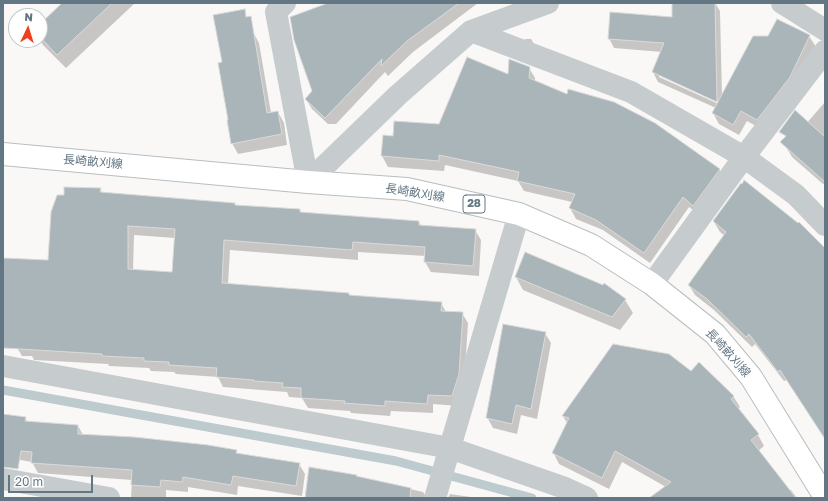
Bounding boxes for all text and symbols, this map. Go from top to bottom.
north arrow [8,8,48,48]
text: N [24,10,33,23]
street label: 長崎畝刈線 [62,152,124,172]
street label: 長崎畝刈線 [384,181,446,205]
road number: 28 [463,195,485,213]
street label: 長崎畝刈線 [703,326,753,380]
scale bar [10,467,95,493]
text: 20 m [15,474,43,489]

